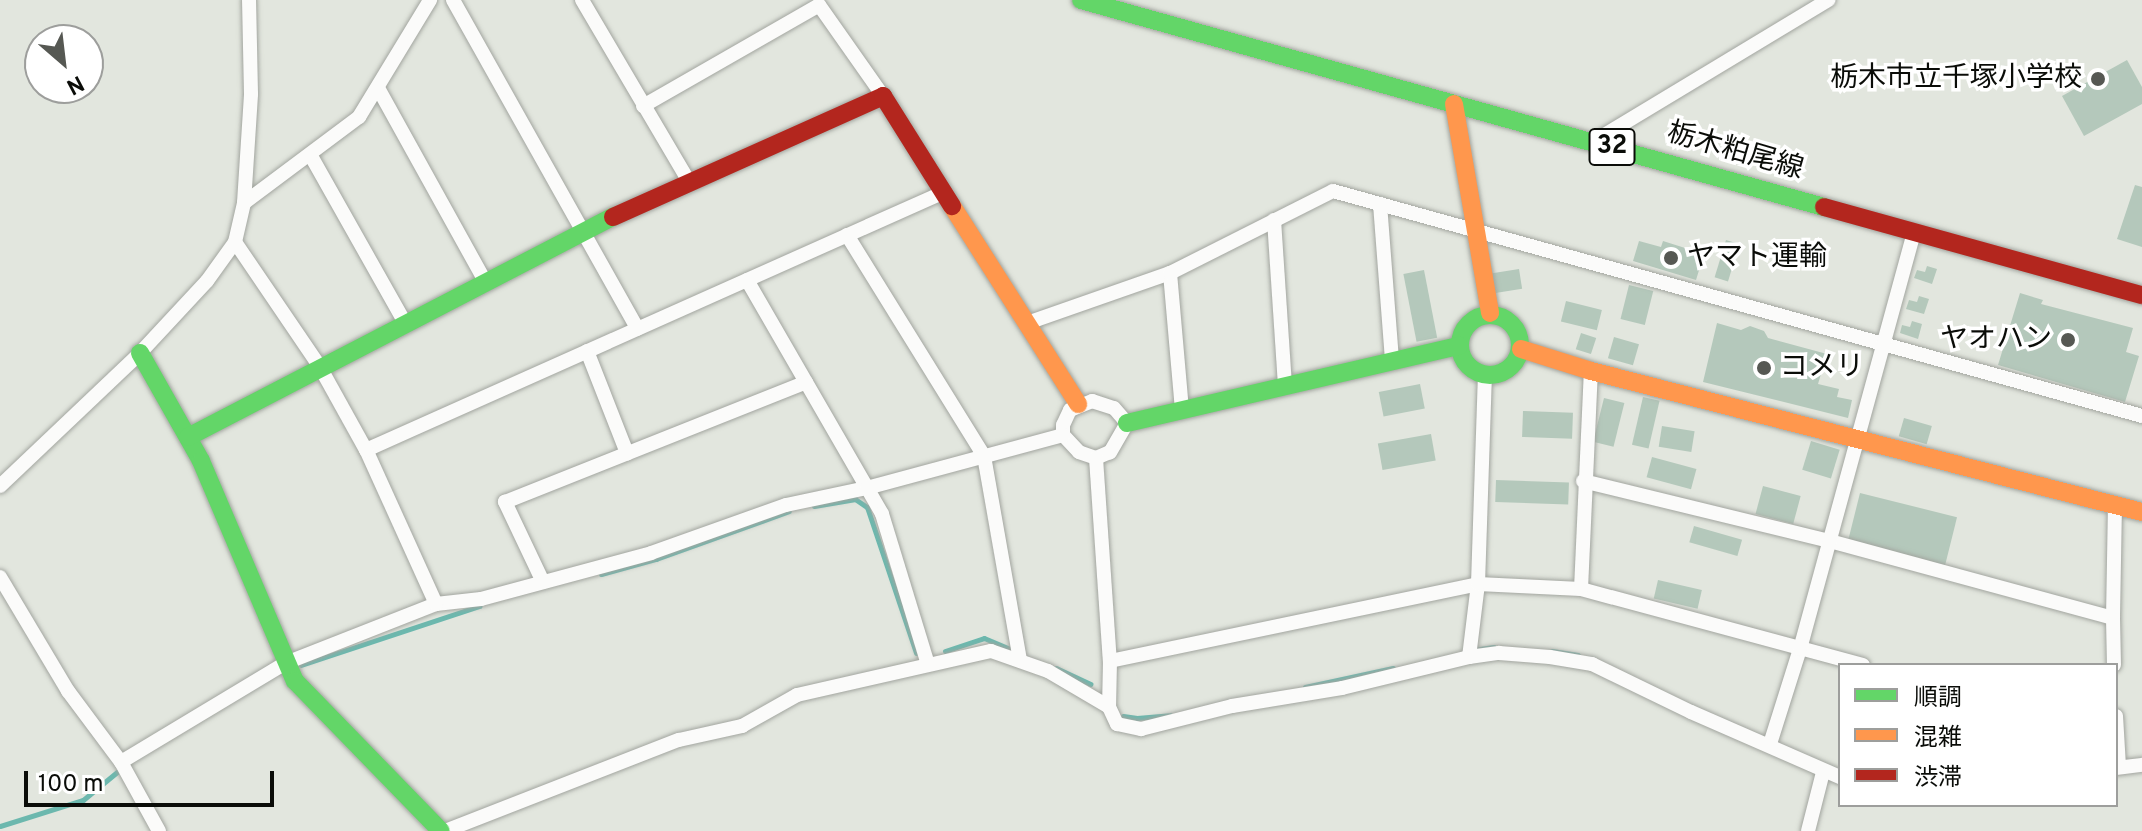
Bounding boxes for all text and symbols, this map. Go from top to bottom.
north arrow [24,24,104,104]
place label: 栃木市立千塚小学校 [1830,62,2082,96]
text: N [61,68,88,99]
marker: 栃木市立千塚小学校 [2089,70,2107,88]
street label: 栃木粕尾線 [1663,117,1807,187]
road number: 32 [1588,125,1636,169]
place label: ヤマト運輸 [1687,241,1827,275]
marker: ヤマト運輸 [1662,249,1680,267]
place label: ヤオハン [1940,323,2052,357]
marker: ヤオハン [2059,331,2077,349]
place label: コメリ [1780,351,1864,385]
marker: コメリ [1755,359,1773,377]
legend [1838,663,2118,807]
text: 順調 [1914,684,1962,714]
text: 混雑 [1914,724,1962,754]
scale bar [28,755,278,805]
text: 渋滞 [1914,764,1962,794]
text: 100 m [38,770,104,800]

